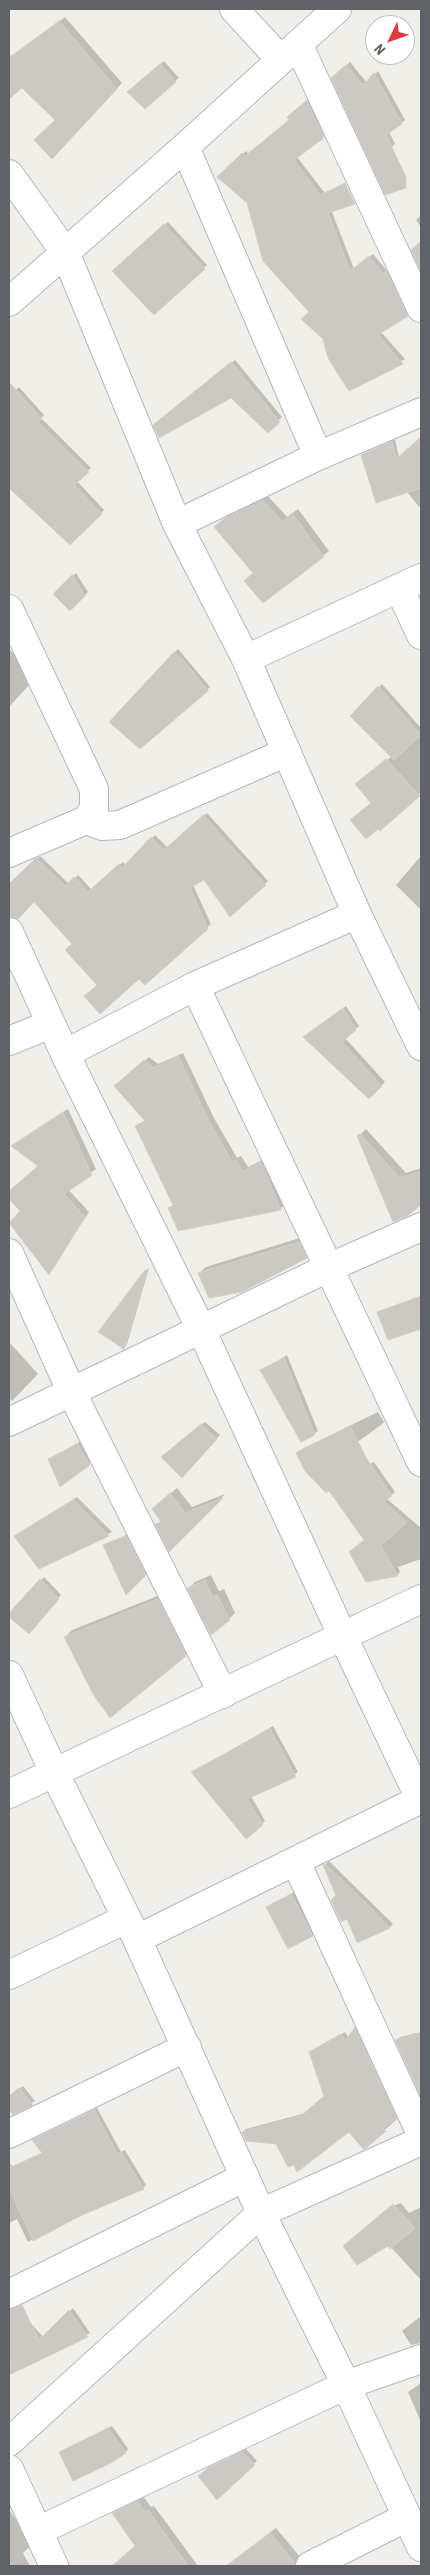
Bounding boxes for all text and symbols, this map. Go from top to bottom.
north arrow [365,15,415,65]
text: N [371,41,388,58]

